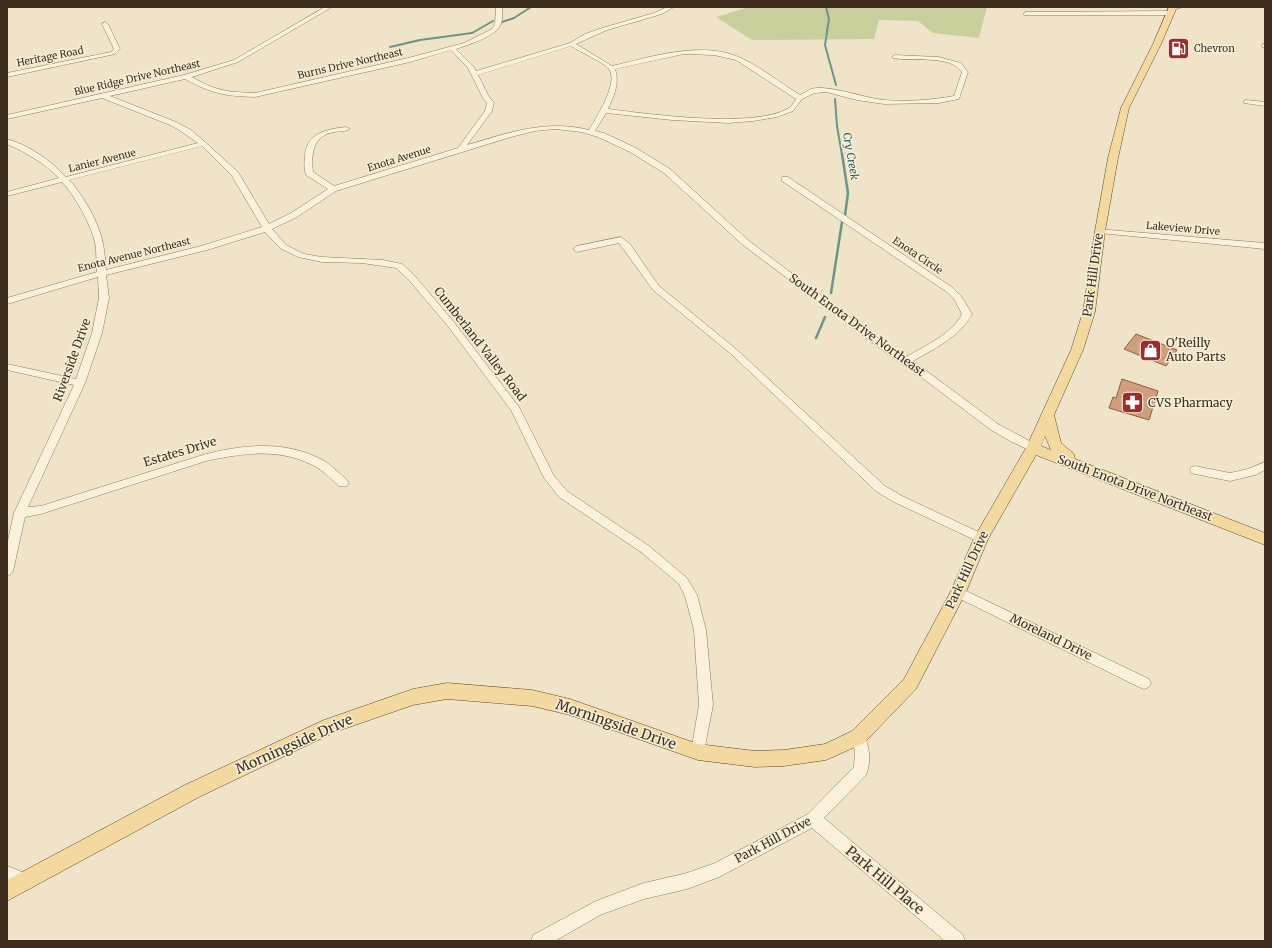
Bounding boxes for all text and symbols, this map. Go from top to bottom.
fuel station icon: Chevron [1165,35,1191,61]
place label: Chevron [1194,42,1235,55]
street label: Heritage Road [16,44,85,69]
street label: Burns Drive Northeast [296,45,404,82]
street label: Blue Ridge Drive Northeast [73,57,202,98]
water label: Cry Creek [840,131,862,181]
street label: Enota Avenue [366,143,432,174]
street label: Lanier Avenue [67,146,137,175]
street label: Lakeview Drive [1145,219,1221,238]
street label: Park Hill Drive [1079,232,1106,318]
street label: Enota Avenue Northeast [76,234,192,275]
street label: Enota Circle [890,234,945,277]
street label: South Enota Drive Northeast [786,270,929,379]
street label: Cumberland Valley Road [431,284,530,404]
street label: Riverside Drive [50,316,94,404]
place label: O'Reilly Auto Parts [1165,335,1226,364]
shop icon: O'Reilly Auto Parts [1138,337,1164,363]
pharmacy icon: CVS Pharmacy [1119,390,1145,416]
place label: CVS Pharmacy [1148,395,1233,410]
street label: Estates Drive [142,433,218,470]
street label: South Enota Drive Northeast [1055,451,1215,524]
street label: Park Hill Drive [942,528,991,611]
street label: Moreland Drive [1008,610,1095,663]
street label: Morningside Drive [553,695,679,753]
street label: Morningside Drive [233,710,355,778]
street label: Park Hill Drive [732,813,814,866]
street label: Park Hill Place [842,842,928,918]

